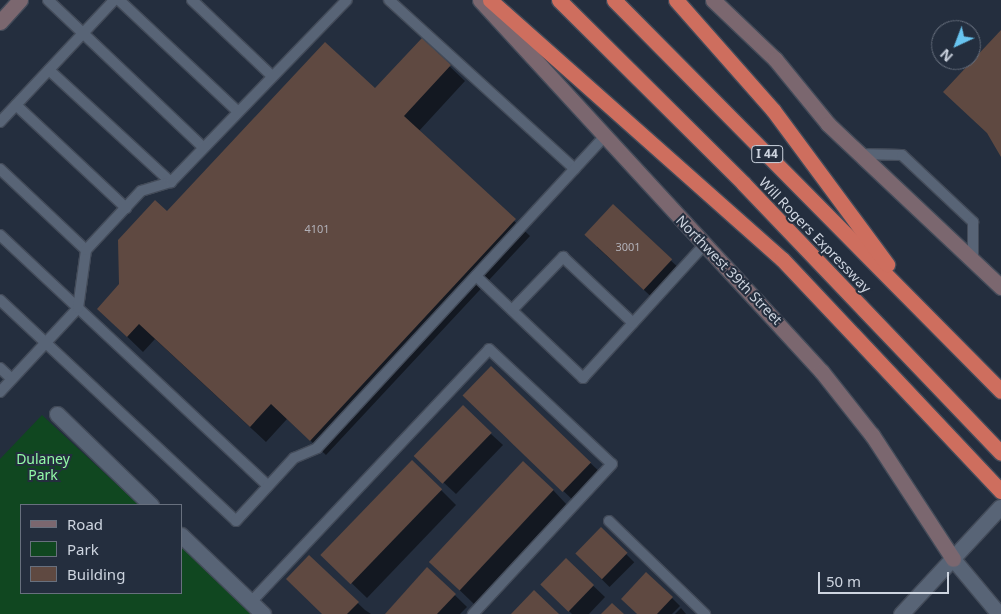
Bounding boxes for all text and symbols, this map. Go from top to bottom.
north arrow [931,20,981,70]
text: N [935,45,957,66]
road number: I 44 [751,144,783,164]
street label: Will Rogers Expressway [755,174,875,296]
street label: Northwest 39th Street [672,212,786,328]
house number: 4101 [304,222,330,236]
house number: 3001 [615,240,641,254]
park label: Dulaney Park [16,451,70,484]
legend [20,504,182,594]
text: Road [67,514,103,534]
text: Park [67,539,99,559]
scale bar [821,562,952,594]
text: Building [67,564,125,584]
text: 50 m [826,571,861,591]

